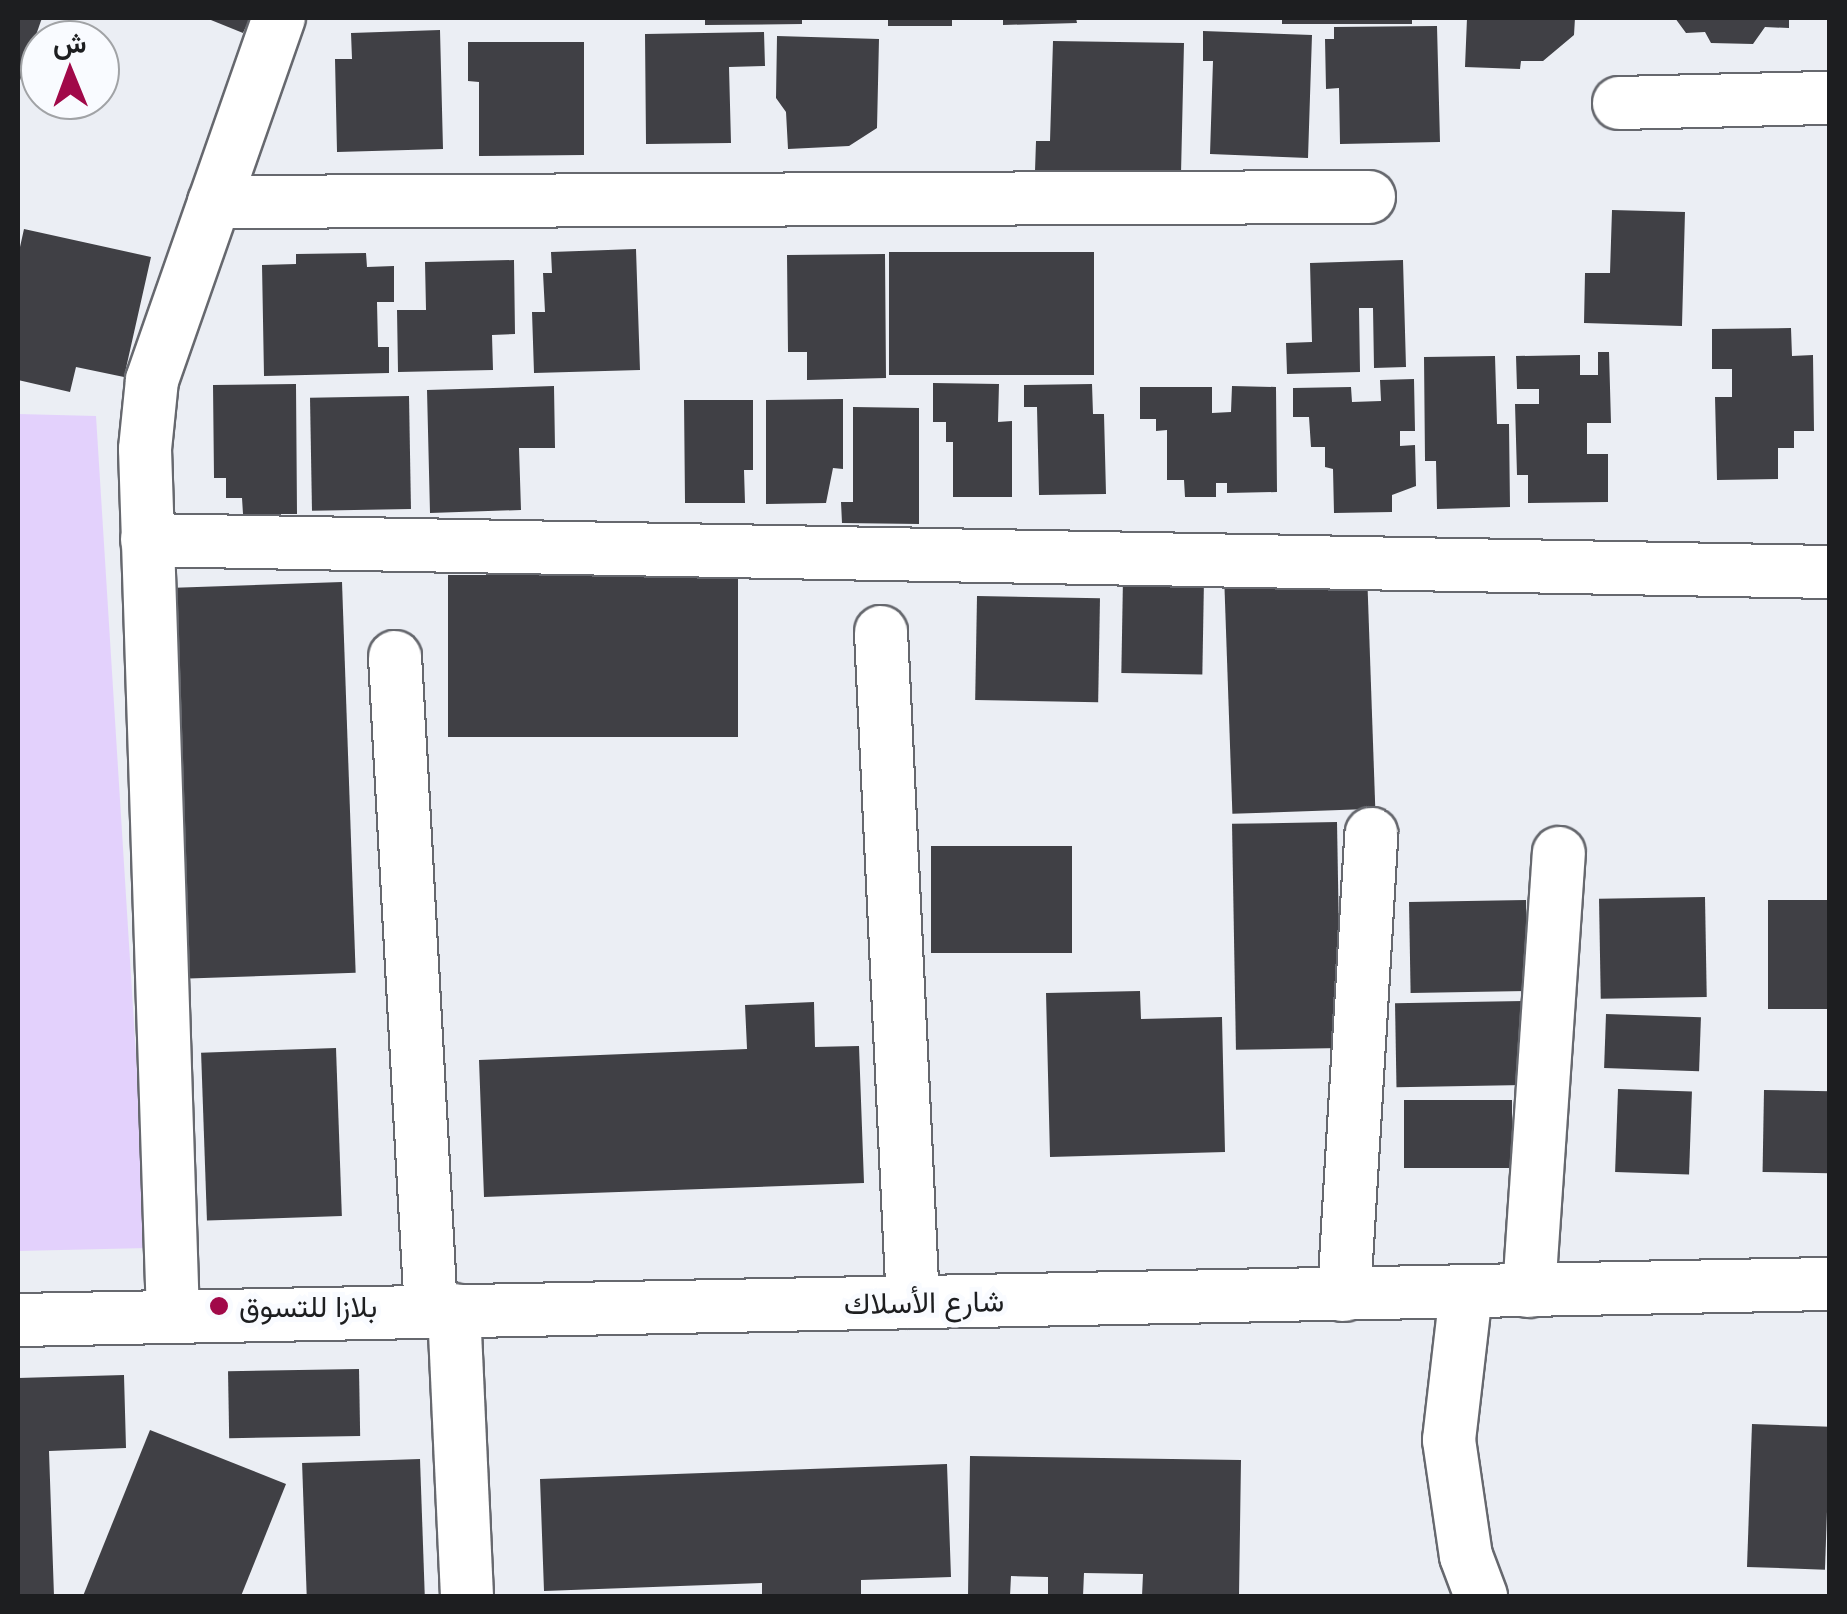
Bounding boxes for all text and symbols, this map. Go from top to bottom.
north arrow [20,20,120,120]
text: ش [52,23,87,61]
street label: شارع الأسلاك [844,1283,1004,1321]
place label: بلازا للتسوق [239,1288,377,1324]
marker: بلازا للتسوق [208,1295,230,1317]

